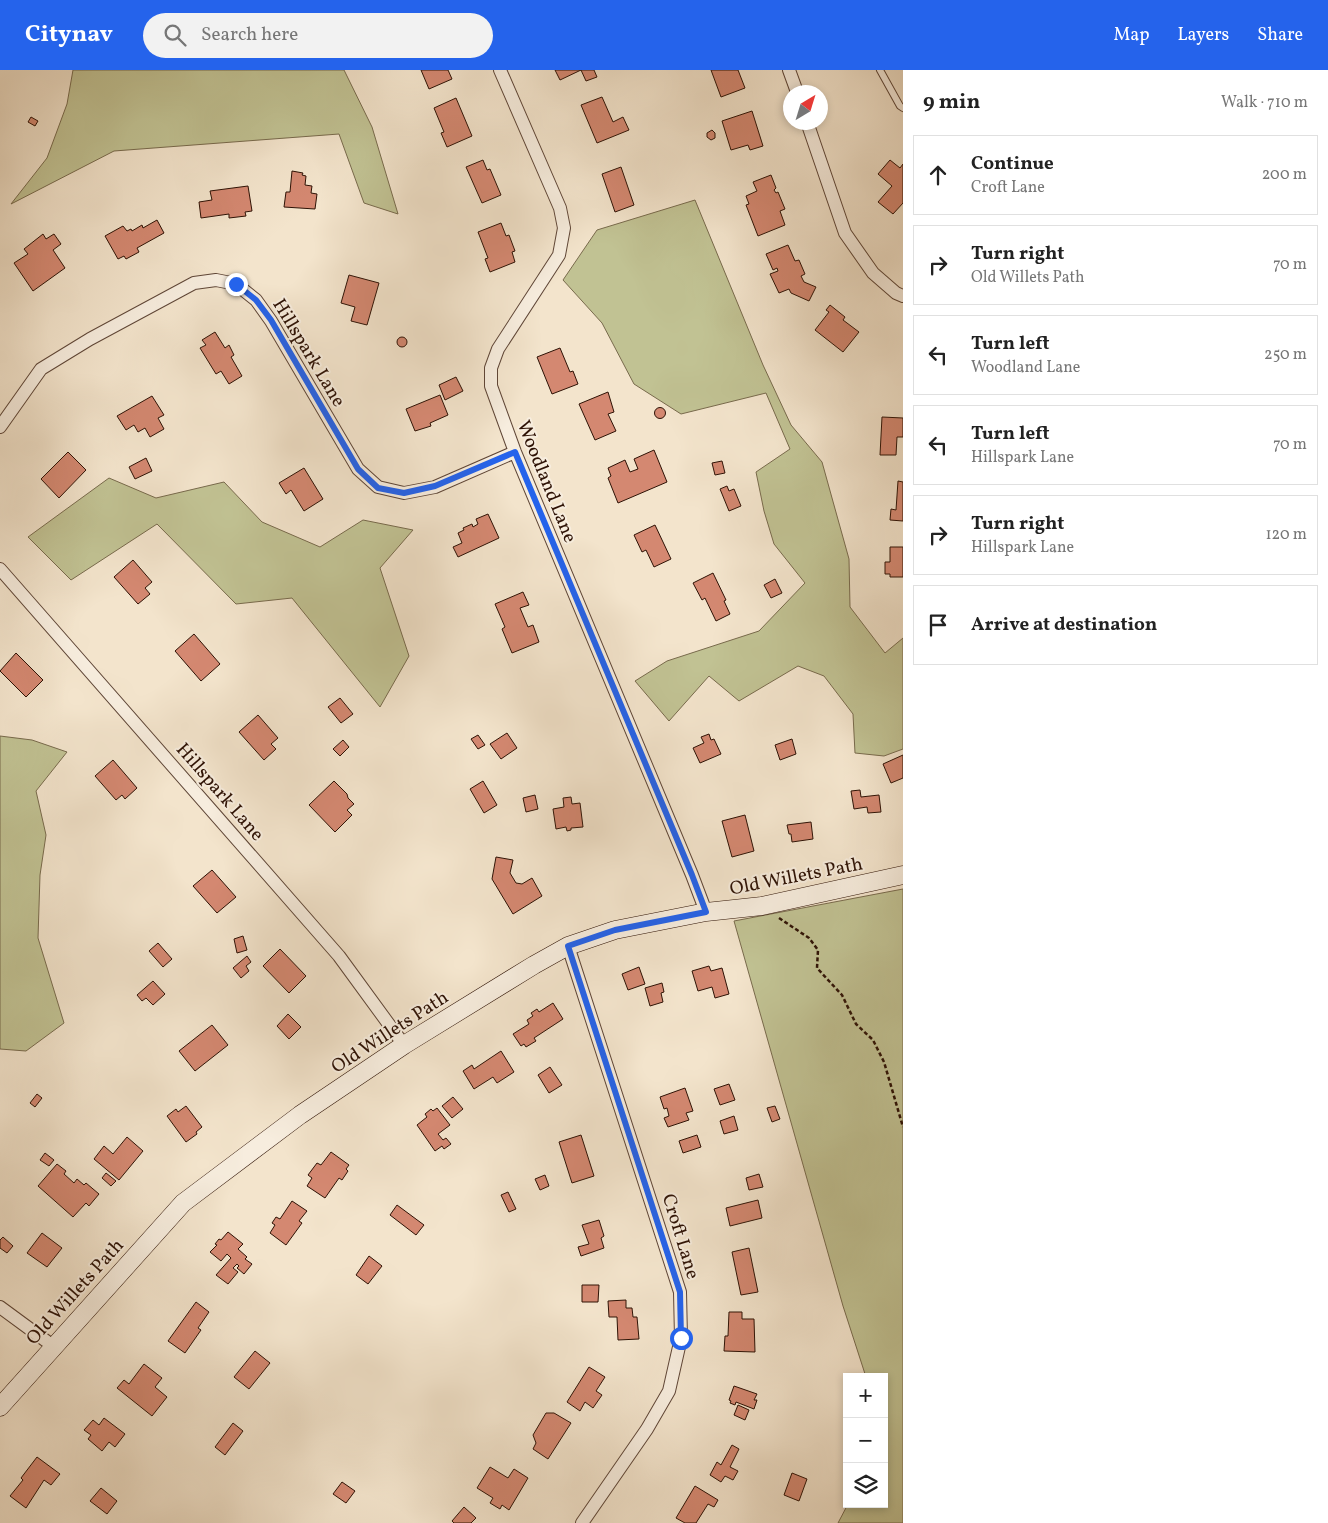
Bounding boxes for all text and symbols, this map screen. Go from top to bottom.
search box [143,13,493,58]
text: Citynav [25,18,113,52]
icon: search [161,21,189,49]
text: Search here [201,22,298,48]
text: Map [1113,23,1149,48]
text: Layers [1177,23,1229,48]
text: Share [1257,23,1303,48]
north arrow [783,85,828,130]
text: 9 min [923,88,980,117]
text: Walk · 710 m [1221,92,1308,114]
text: Continue [971,151,1054,177]
icon: ahead [924,161,952,189]
text: 200 m [1262,164,1307,186]
text: Croft Lane [971,177,1045,199]
text: Turn right [971,241,1064,267]
icon: right [924,251,952,279]
text: 70 m [1273,254,1307,276]
text: Old Willets Path [971,267,1085,289]
route end [225,273,248,296]
street label: Hillspark Lane [266,294,351,412]
text: Turn left [971,331,1050,357]
icon: left [924,341,952,369]
text: 250 m [1264,344,1307,366]
text: Woodland Lane [971,357,1080,379]
street label: Woodland Lane [510,417,583,547]
text: Turn left [971,421,1050,447]
icon: left [924,431,952,459]
text: 70 m [1273,434,1307,456]
text: Hillspark Lane [971,447,1074,469]
text: Turn right [971,511,1064,537]
icon: right [924,521,952,549]
text: 120 m [1265,524,1307,546]
text: Hillspark Lane [971,537,1074,559]
icon: arrive [924,611,952,639]
text: Arrive at destination [971,612,1157,638]
street label: Hillspark Lane [170,738,269,847]
street label: Old Willets Path [728,851,865,903]
street label: Old Willets Path [326,985,454,1080]
street label: Croft Lane [655,1191,705,1282]
street label: Old Willets Path [21,1234,130,1351]
route start [670,1327,693,1350]
map controls [843,1373,888,1508]
button: + [843,1373,888,1418]
button: − [843,1418,888,1463]
button: layers [843,1463,888,1508]

